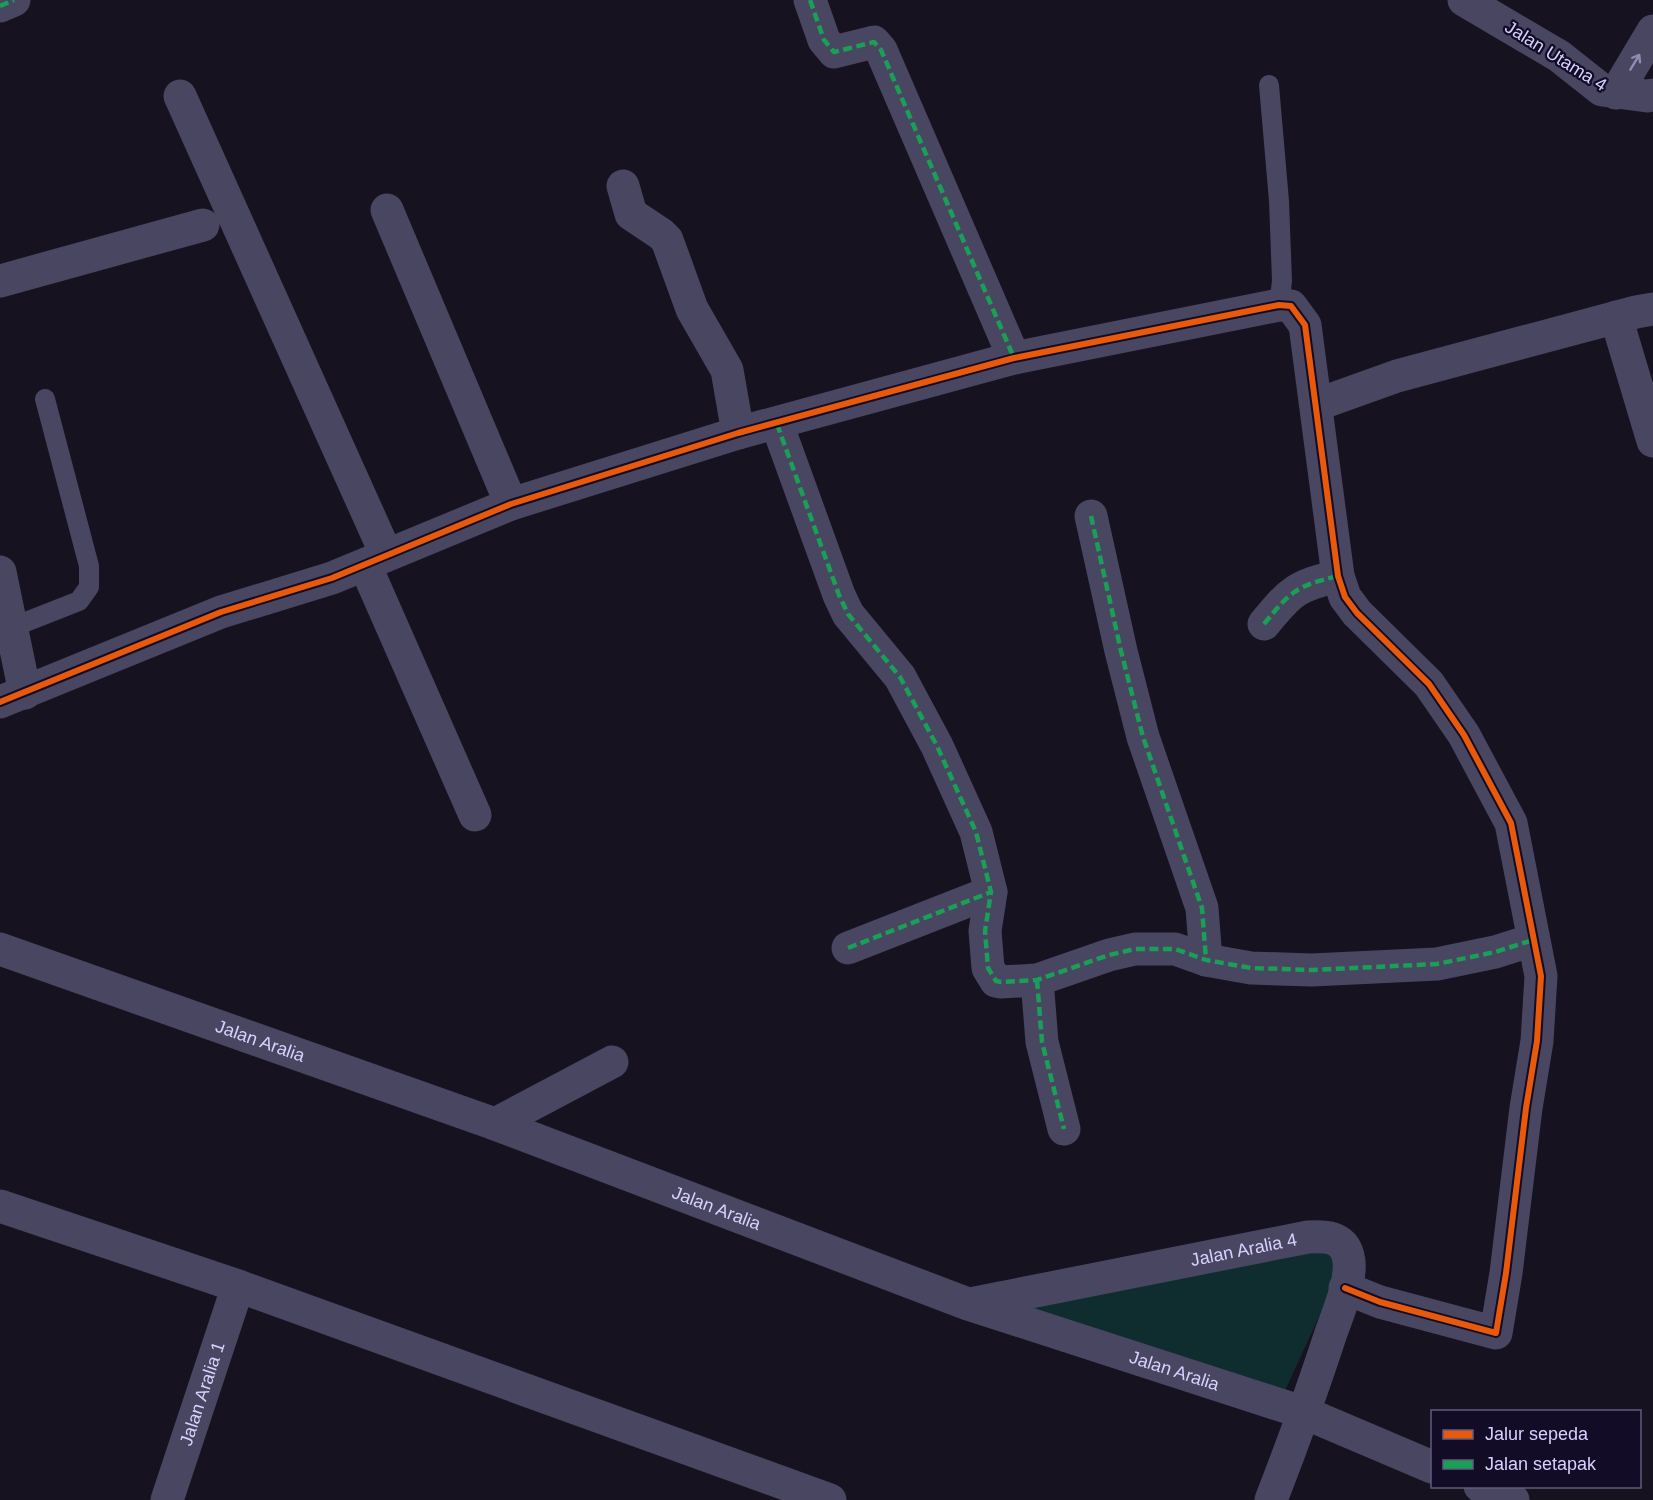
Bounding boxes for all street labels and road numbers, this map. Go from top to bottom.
street label: Jalan Utama 4 [1501,17,1611,95]
street label: Jalan Aralia [213,1016,308,1066]
street label: Jalan Aralia [669,1182,764,1235]
street label: Jalan Aralia 4 [1189,1229,1299,1270]
street label: Jalan Aralia 1 [176,1339,229,1448]
street label: Jalan Aralia [1127,1347,1223,1395]

